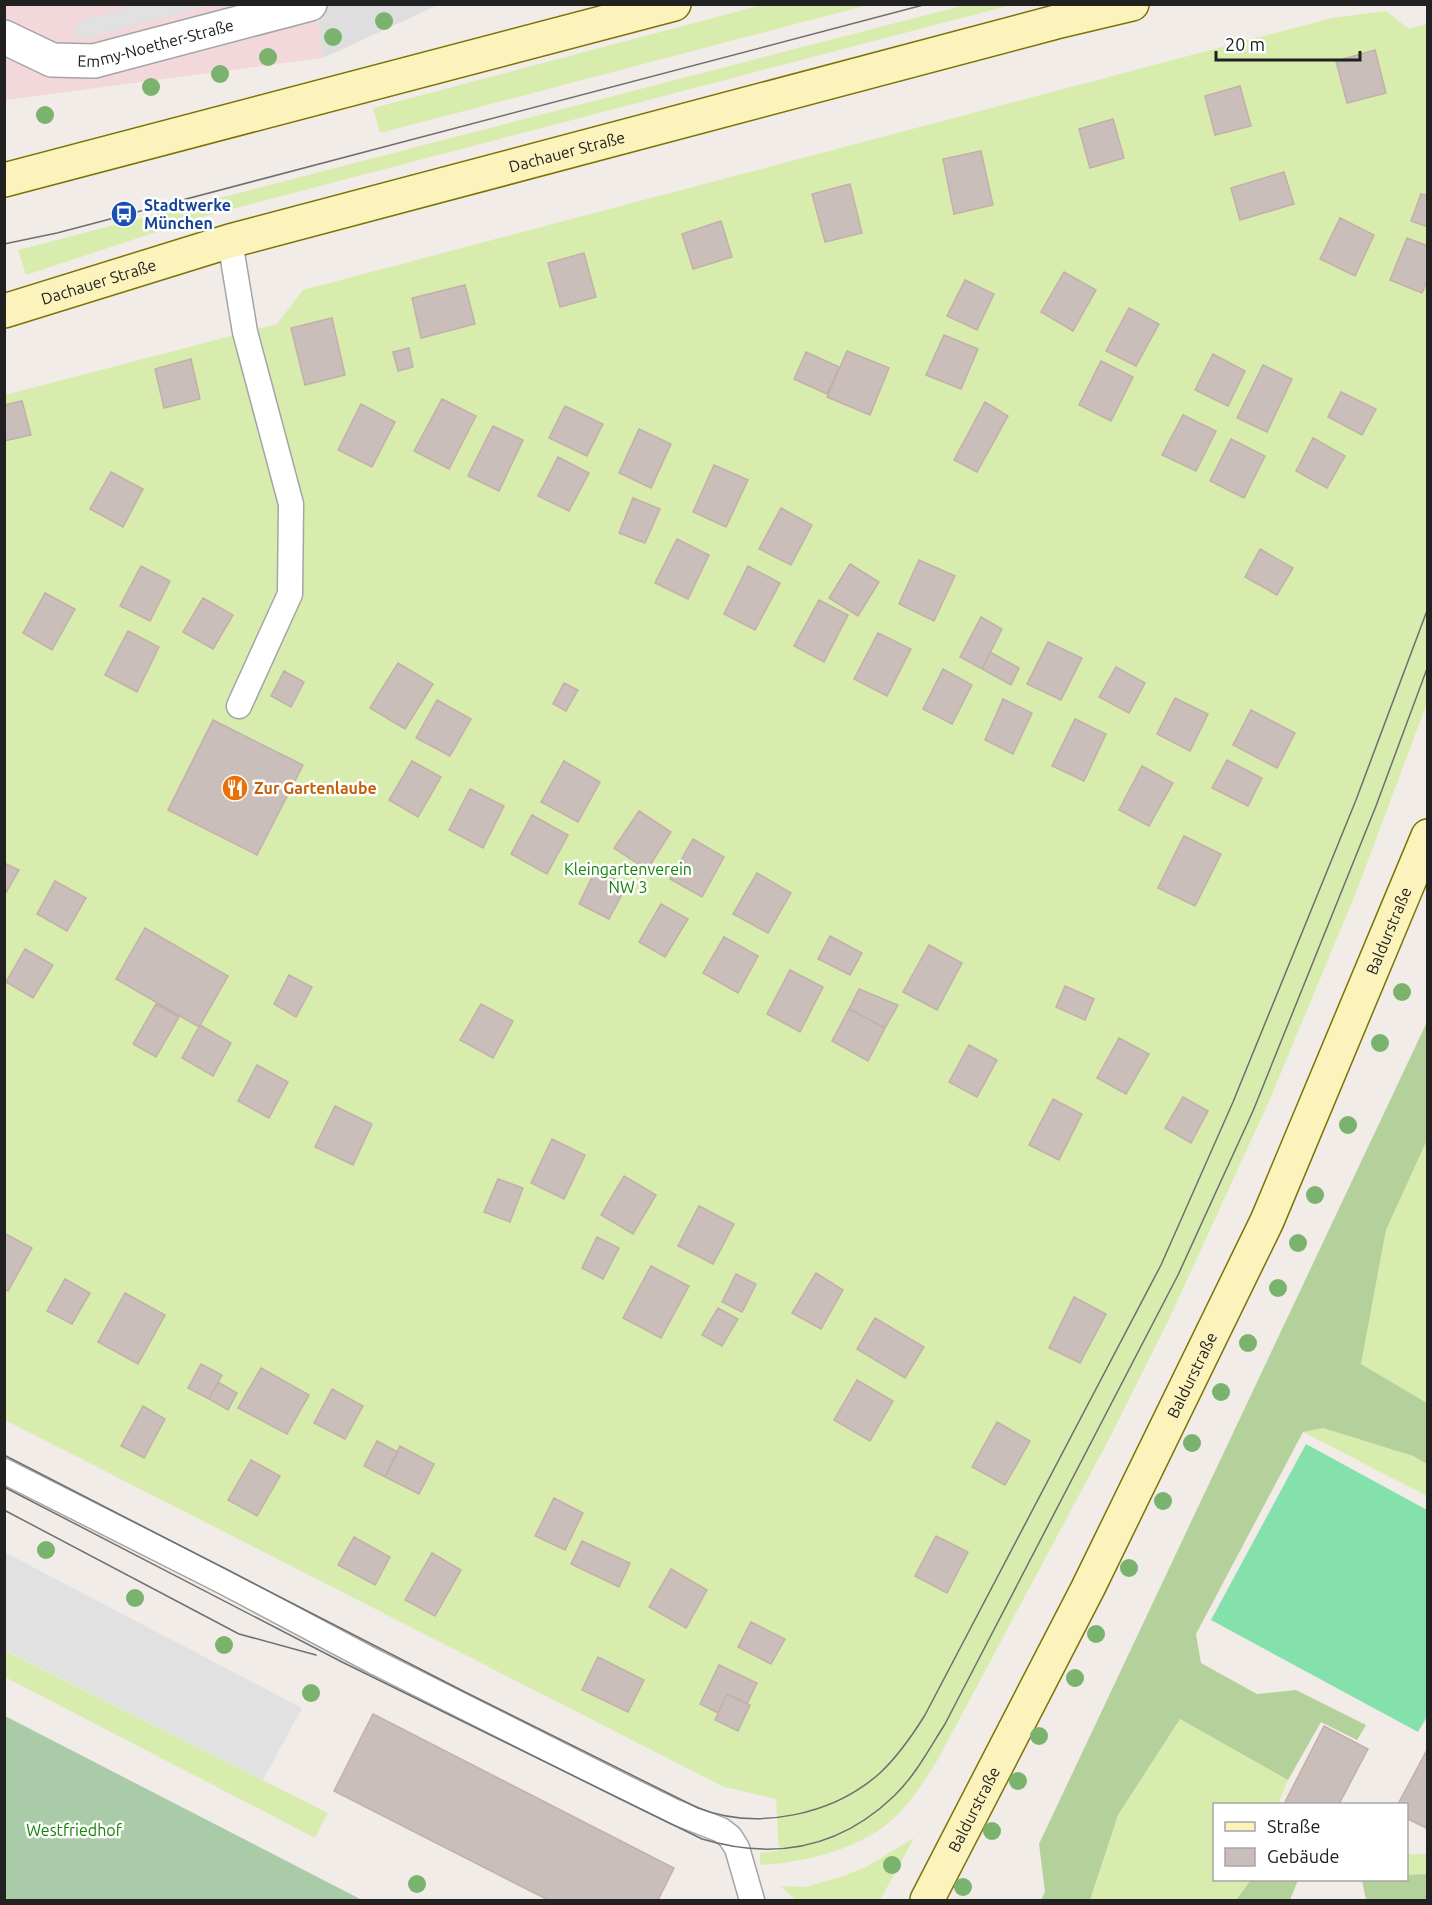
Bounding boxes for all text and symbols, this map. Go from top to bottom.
street label: Emmy-Noether-Straße [77,16,236,70]
scale bar [1216,24,1360,62]
text: 20 m [1225,34,1265,54]
street label: Dachauer Straße [507,128,627,176]
place label: Stadtwerke München [144,196,231,232]
bus stop icon: Stadtwerke München [109,199,139,229]
street label: Dachauer Straße [39,255,158,308]
restaurant icon: Zur Gartenlaube [220,773,250,803]
place label: Zur Gartenlaube [254,779,377,797]
park label: Kleingartenverein NW 3 [564,860,692,896]
street label: Baldurstraße [1362,884,1415,977]
street label: Baldurstraße [1163,1329,1220,1421]
street label: Baldurstraße [944,1764,1003,1855]
legend [1213,1803,1408,1881]
text: Straße [1267,1816,1320,1836]
park label: Westfriedhof [26,1821,123,1839]
text: Gebäude [1267,1846,1339,1866]

